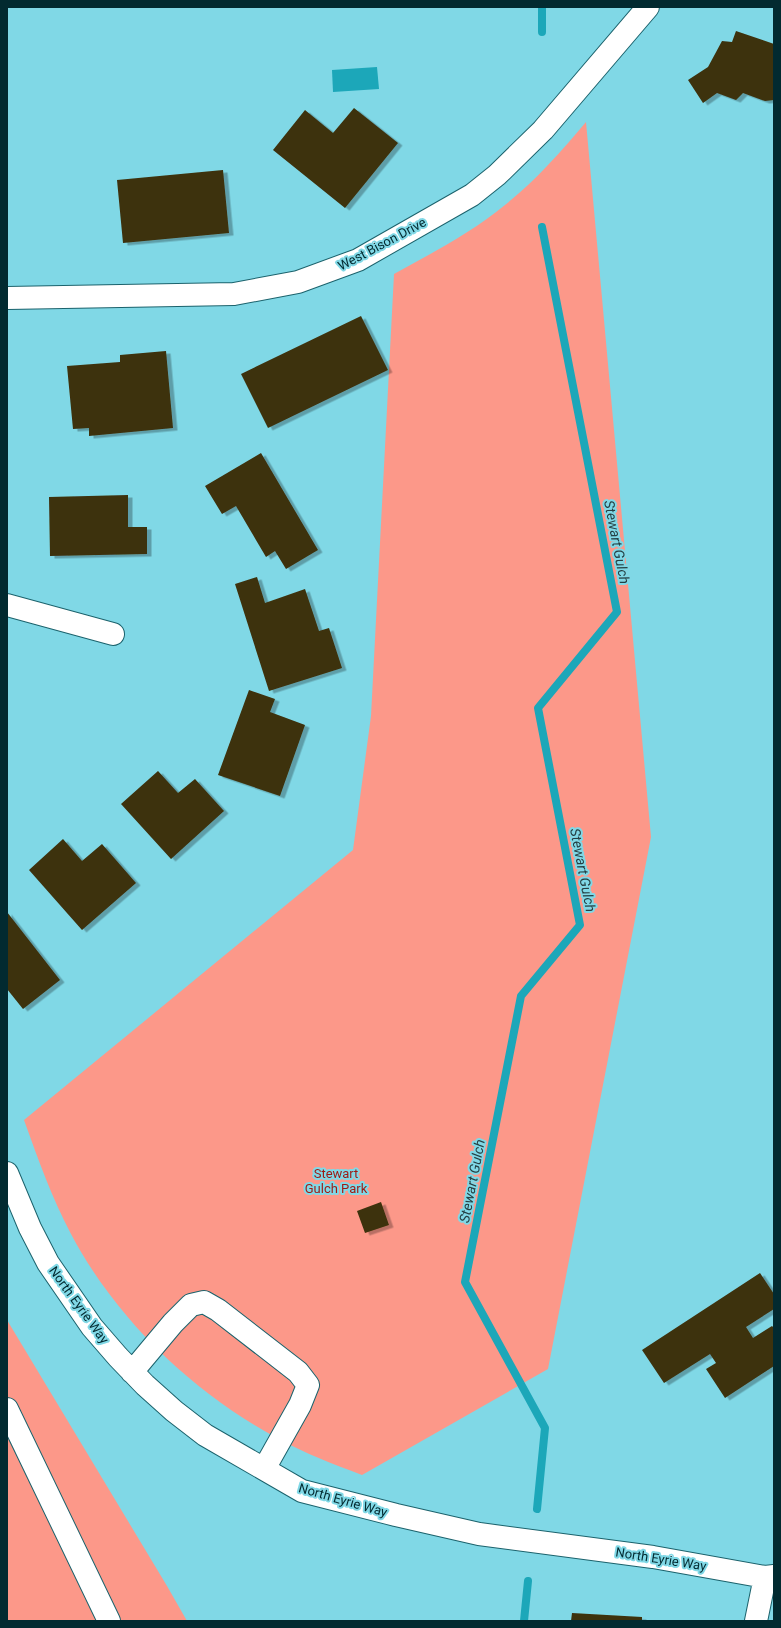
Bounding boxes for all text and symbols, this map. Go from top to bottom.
street label: West Bison Drive [335,214,429,273]
water label: Stewart Gulch [601,499,633,585]
water label: Stewart Gulch [567,827,599,913]
water label: Stewart Gulch [456,1138,488,1224]
park label: Stewart Gulch Park [305,1166,368,1196]
street label: North Eyrie Way [46,1264,112,1346]
street label: North Eyrie Way [297,1480,389,1520]
street label: North Eyrie Way [615,1544,707,1574]

